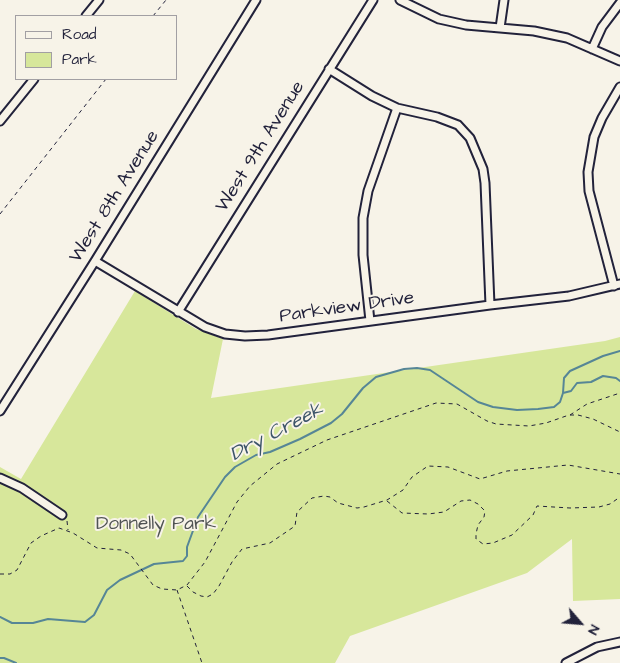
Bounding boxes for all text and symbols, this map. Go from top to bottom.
legend [15,15,178,80]
text: Road [62,24,96,45]
text: Park [62,49,97,70]
street label: West 9th Avenue [212,77,310,217]
street label: West 8th Avenue [65,127,165,267]
street label: Parkview Drive [278,287,416,329]
water label: Dry Creek [226,398,328,468]
park label: Donnelly Park [96,514,216,536]
north arrow [555,598,605,648]
text: N [582,621,604,638]

